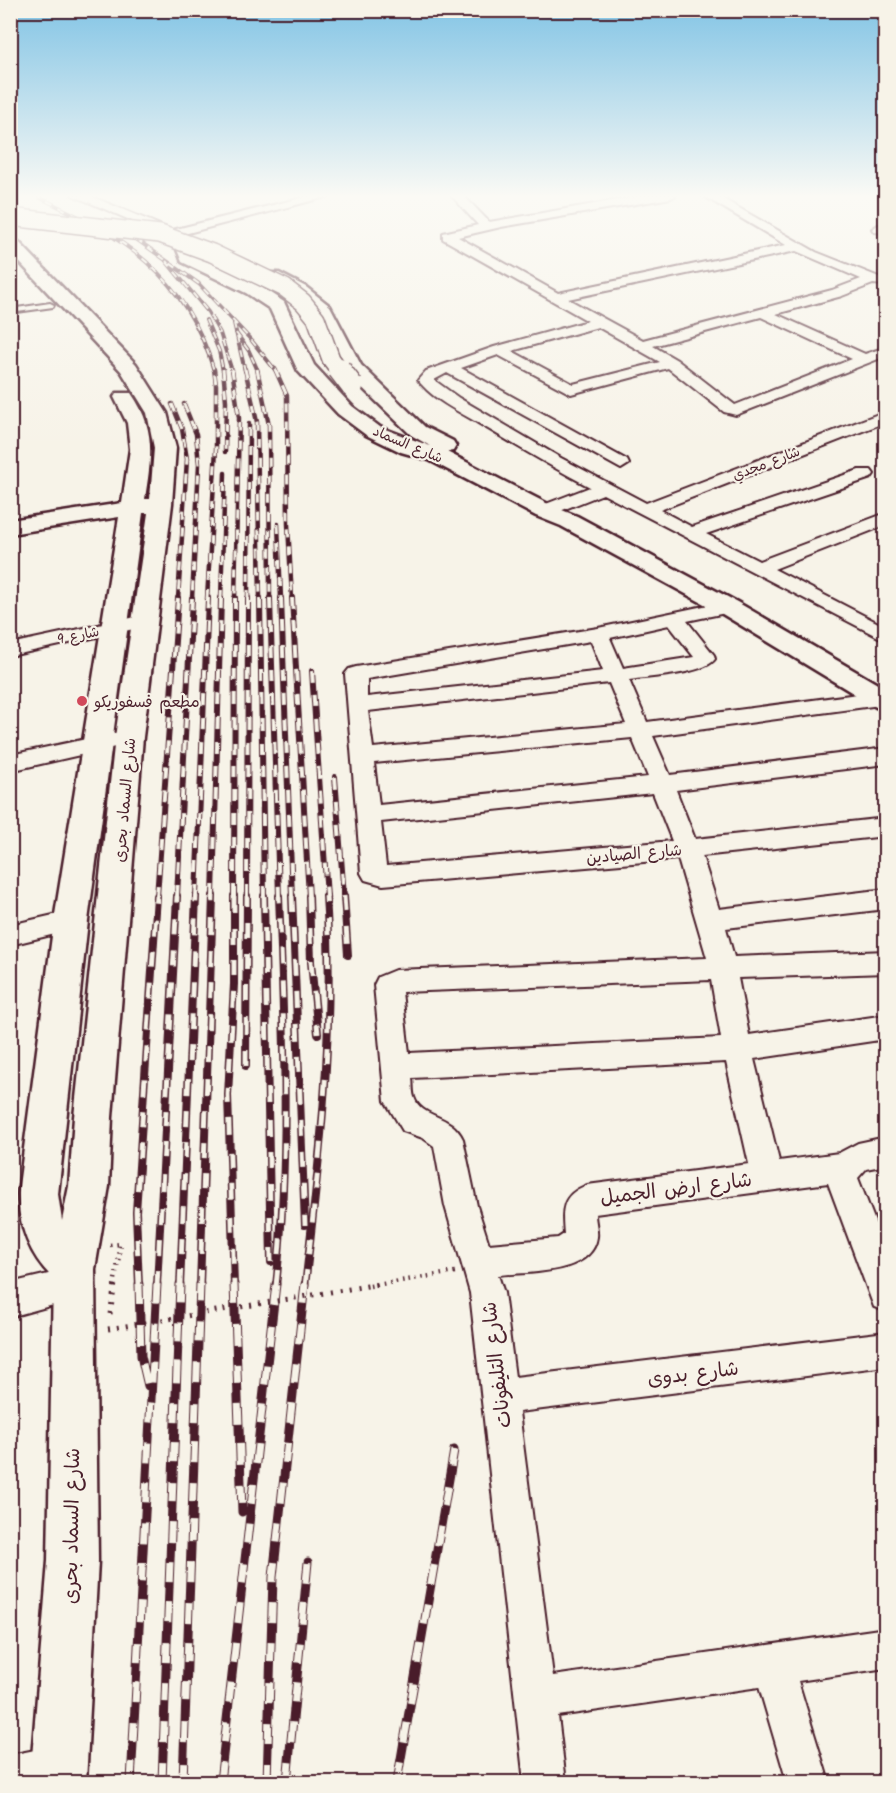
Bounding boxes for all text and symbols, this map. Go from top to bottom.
street label: شارع السماد [369,420,446,470]
street label: شارع مجدي [729,441,803,487]
street label: شارع 9 [55,621,101,651]
place label: مطعم فسفوريكو [93,690,200,715]
marker: مطعم فسفوريكو [75,694,89,708]
street label: شارع السماد بحرى [108,737,143,863]
street label: شارع الصيادين [585,838,683,871]
street label: شارع ارض الجميل [599,1165,754,1215]
street label: شارع التليفونات [474,1300,522,1430]
street label: شارع بدوى [646,1354,741,1396]
street label: شارع السماد بحرى [56,1448,90,1604]

